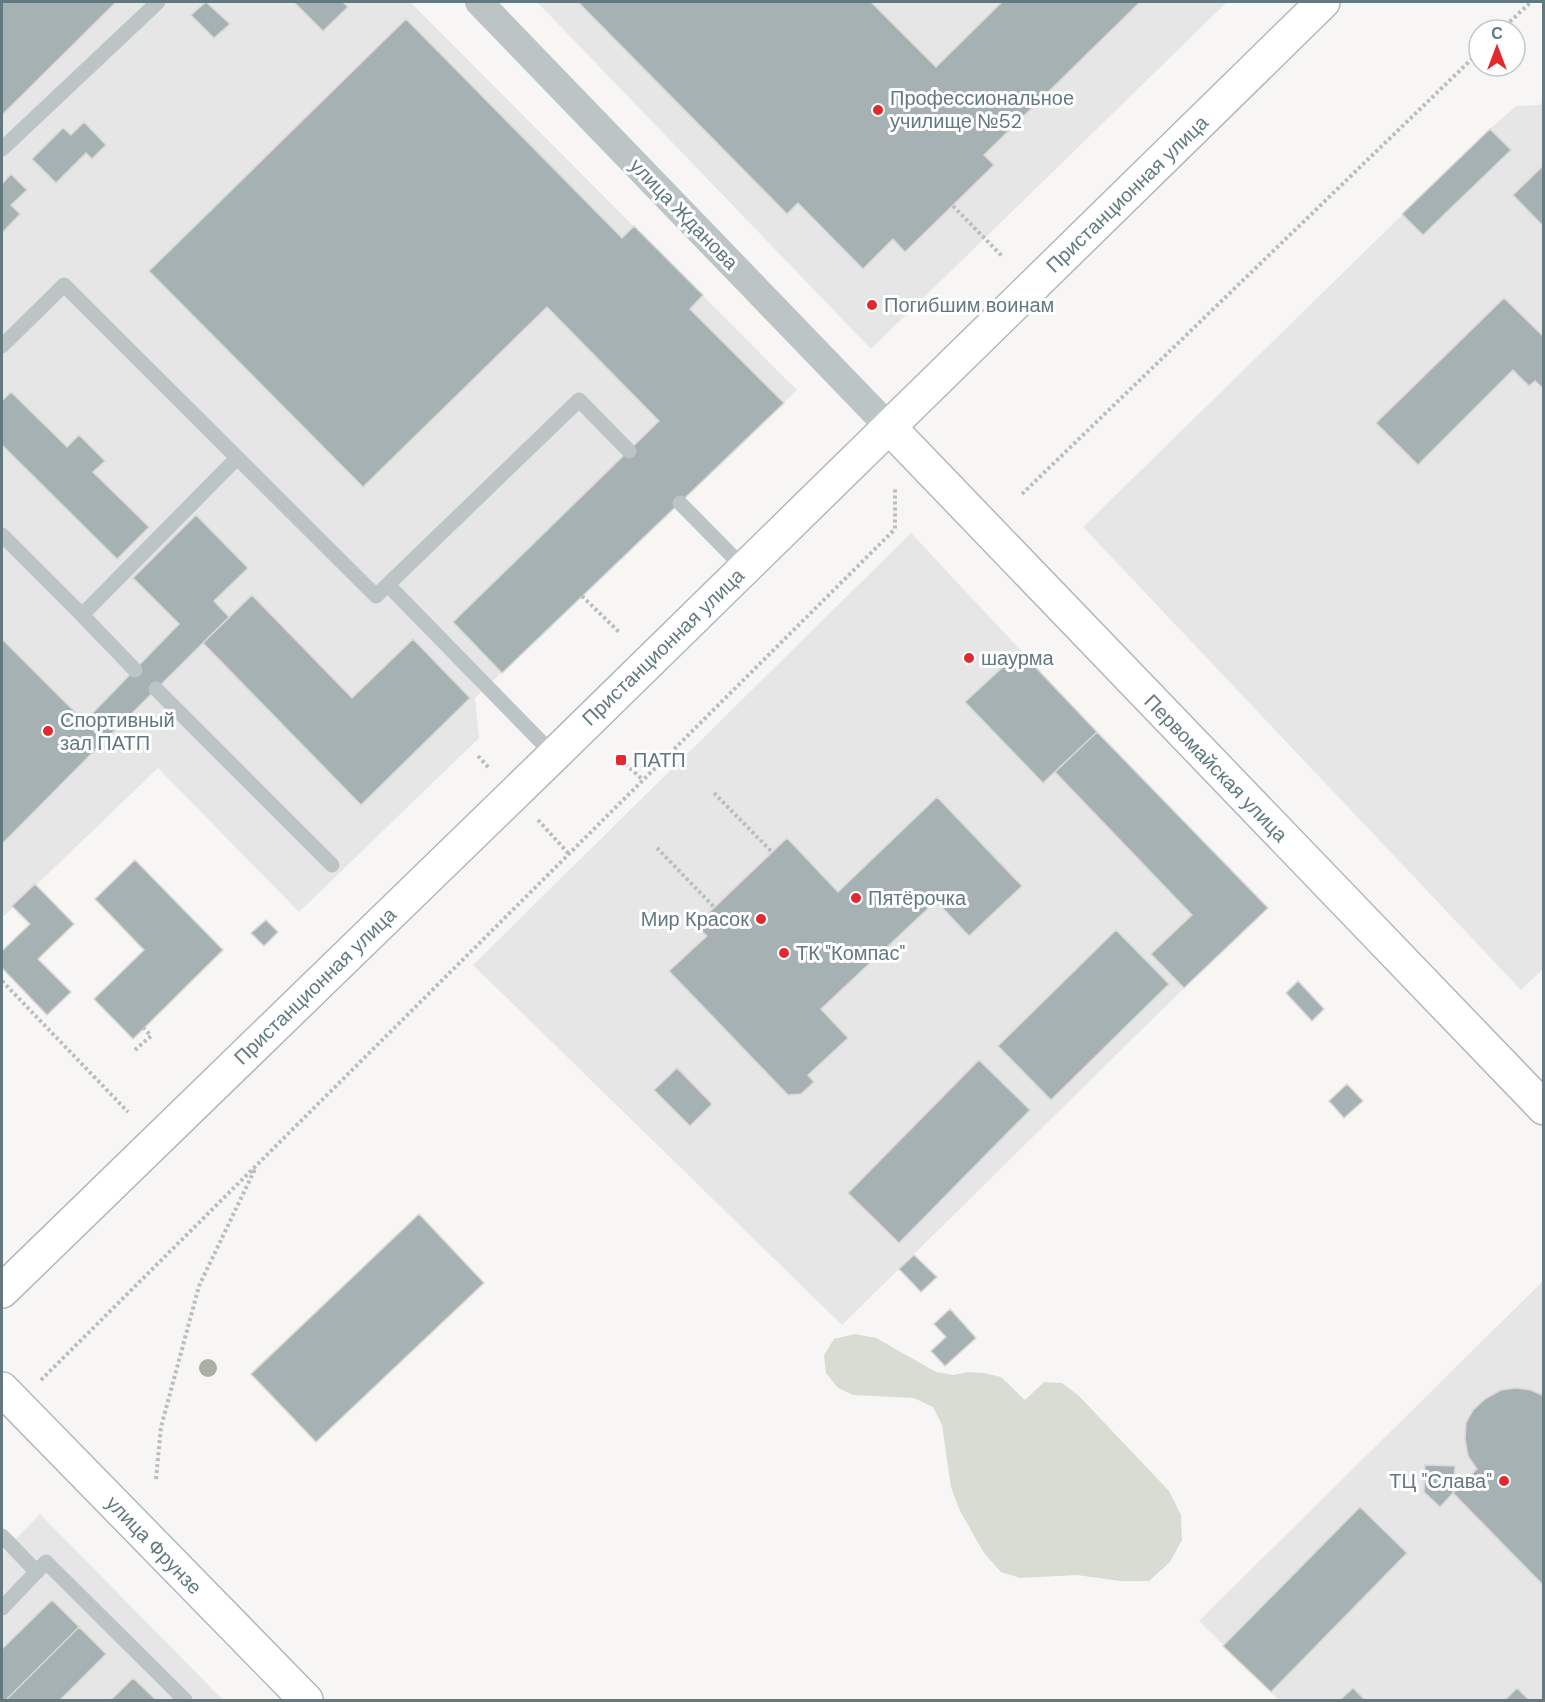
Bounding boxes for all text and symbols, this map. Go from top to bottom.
north arrow [1467,18,1527,78]
text: С [1491,23,1503,44]
place label: Профессиональное училище №52 [890,85,1074,134]
marker: Профессиональное училище №52 [871,103,885,117]
street label: Пристанционная улица [1040,109,1214,278]
street label: улица Жданова [624,153,744,276]
place label: Погибшим воинам [884,292,1054,318]
marker: Погибшим воинам [865,298,879,312]
street label: Пристанционная улица [576,562,750,731]
place label: шаурма [981,645,1055,671]
marker: шаурма [962,651,976,665]
street label: Первомайская улица [1139,689,1294,848]
place label: Спортивный зал ПАТП [60,707,175,756]
marker: Спортивный зал ПАТП [41,724,55,738]
place label: ПАТП [633,747,686,773]
marker: ПАТП [614,753,628,767]
place label: Пятёрочка [868,885,967,911]
marker: Пятёрочка [849,891,863,905]
street label: Пристанционная улица [228,901,402,1070]
place label: Мир Красок [641,906,749,932]
marker: Мир Красок [754,912,768,926]
place label: ТК "Компас" [796,940,905,966]
marker: ТК "Компас" [777,946,791,960]
place label: ТЦ "Слава" [1389,1468,1492,1494]
marker: ТЦ "Слава" [1497,1474,1511,1488]
street label: улица Фрунзе [100,1490,208,1600]

